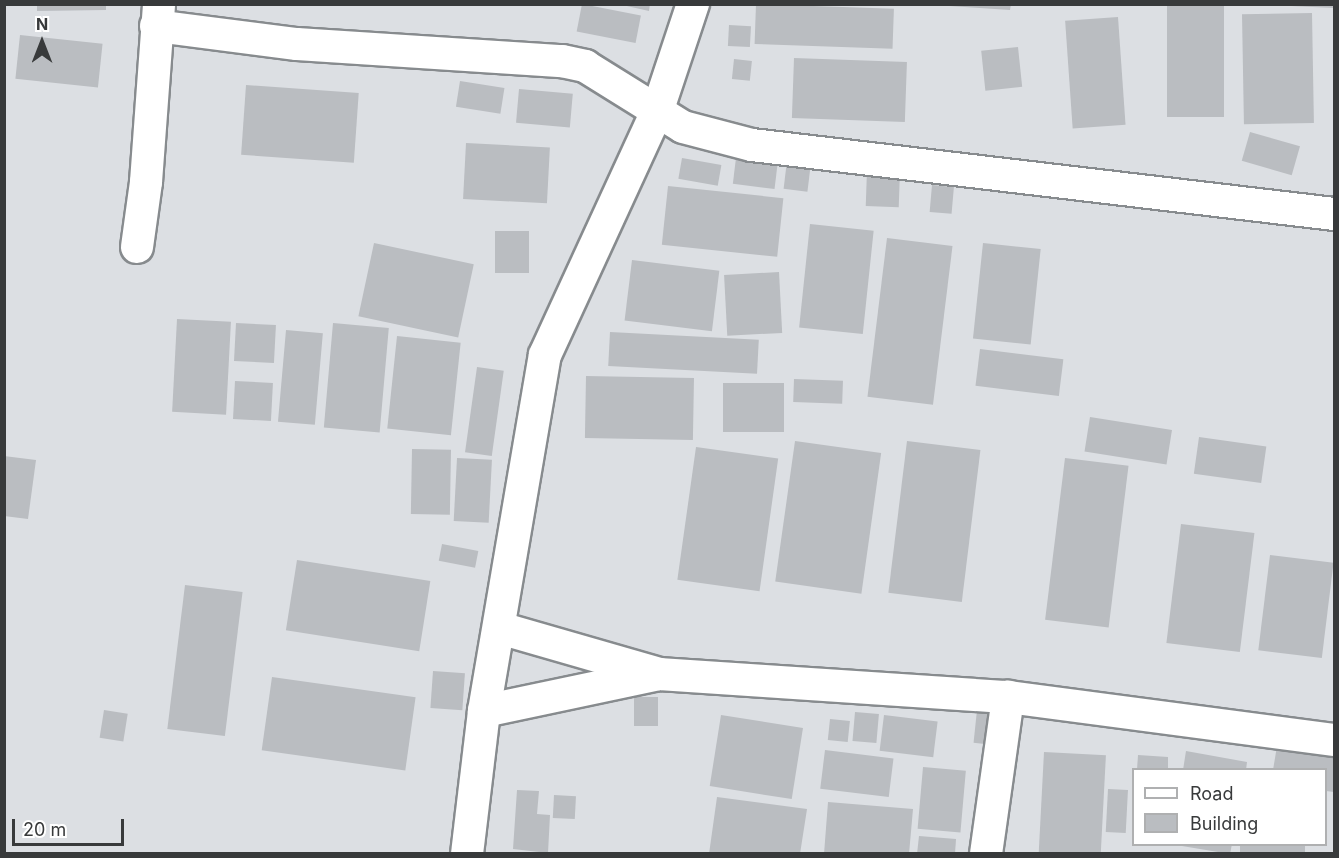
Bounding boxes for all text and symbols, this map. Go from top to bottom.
north arrow [12,12,72,72]
text: N [36,14,48,34]
legend [1132,768,1327,846]
text: Road [1190,783,1233,804]
scale bar [15,807,128,845]
text: Building [1190,813,1258,834]
text: 20 m [23,819,66,840]

